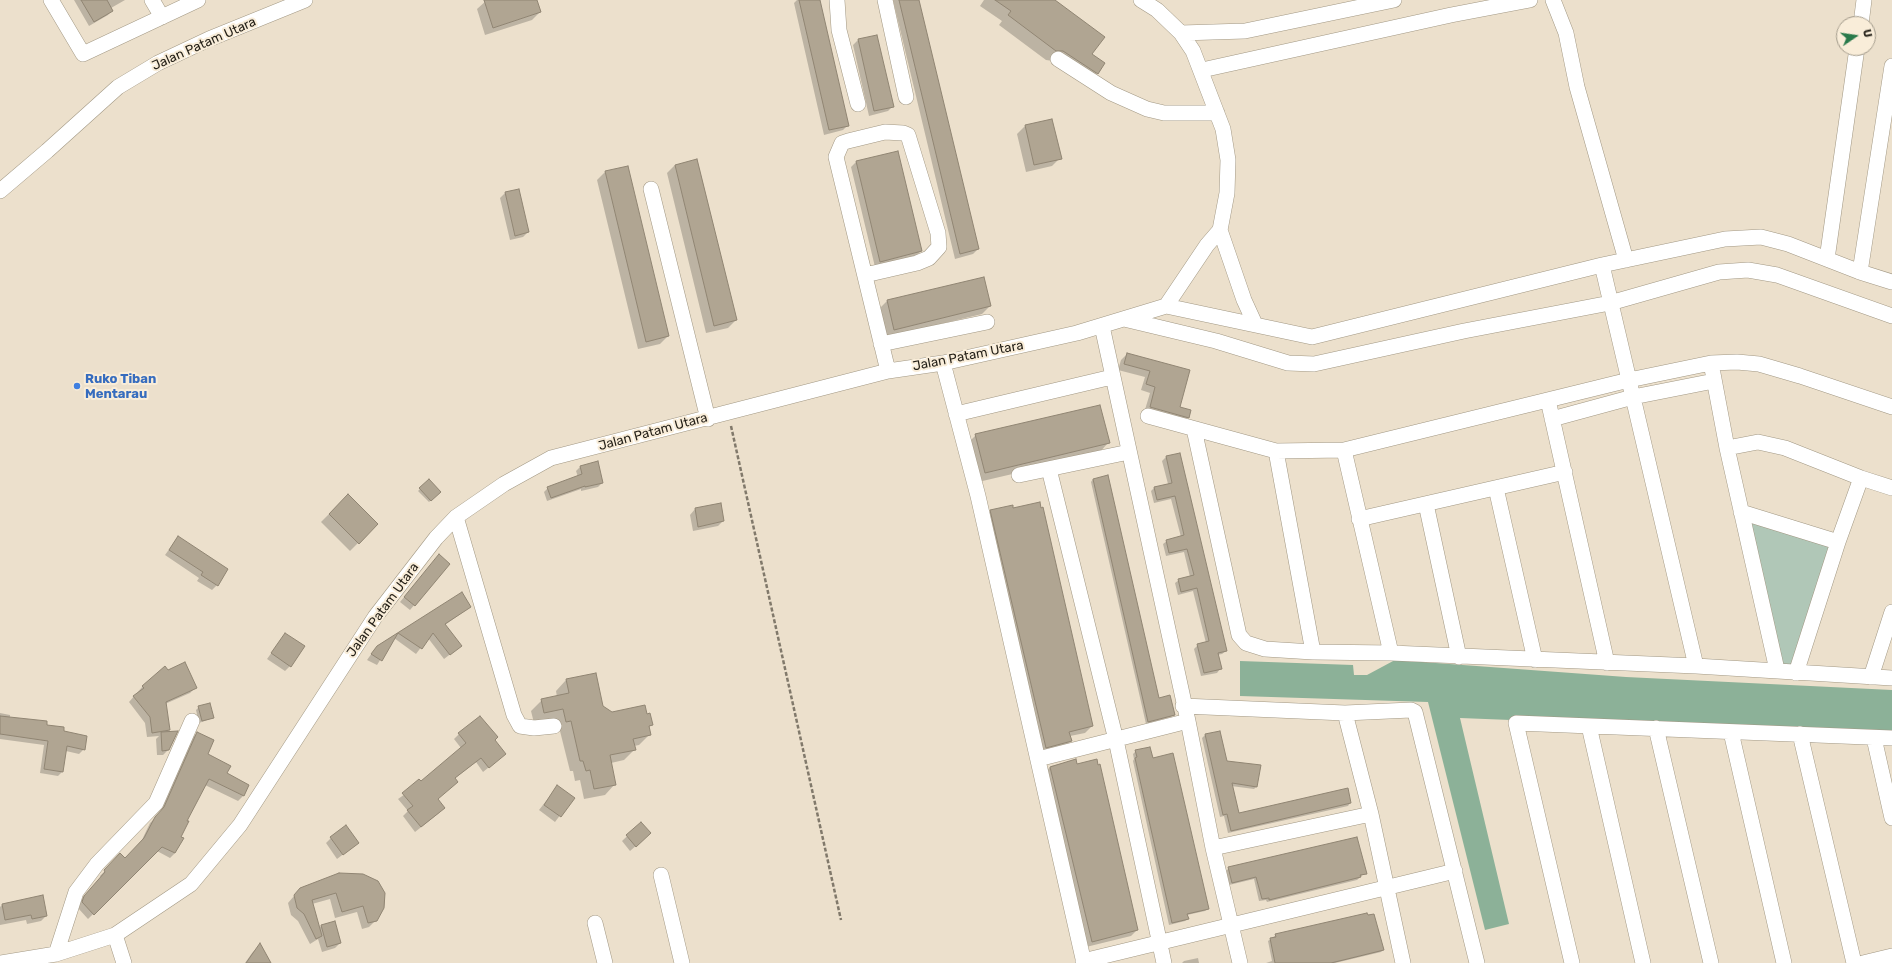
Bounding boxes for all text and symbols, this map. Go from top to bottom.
street label: Jalan Patam Utara [149,14,259,74]
north arrow [1836,16,1876,56]
text: U [1860,28,1874,39]
street label: Jalan Patam Utara [911,338,1025,374]
place label: Ruko Tiban Mentarau [85,371,156,402]
marker: Ruko Tiban Mentarau [72,381,82,391]
street label: Jalan Patam Utara [597,410,709,454]
street label: Jalan Patam Utara [344,560,422,660]

